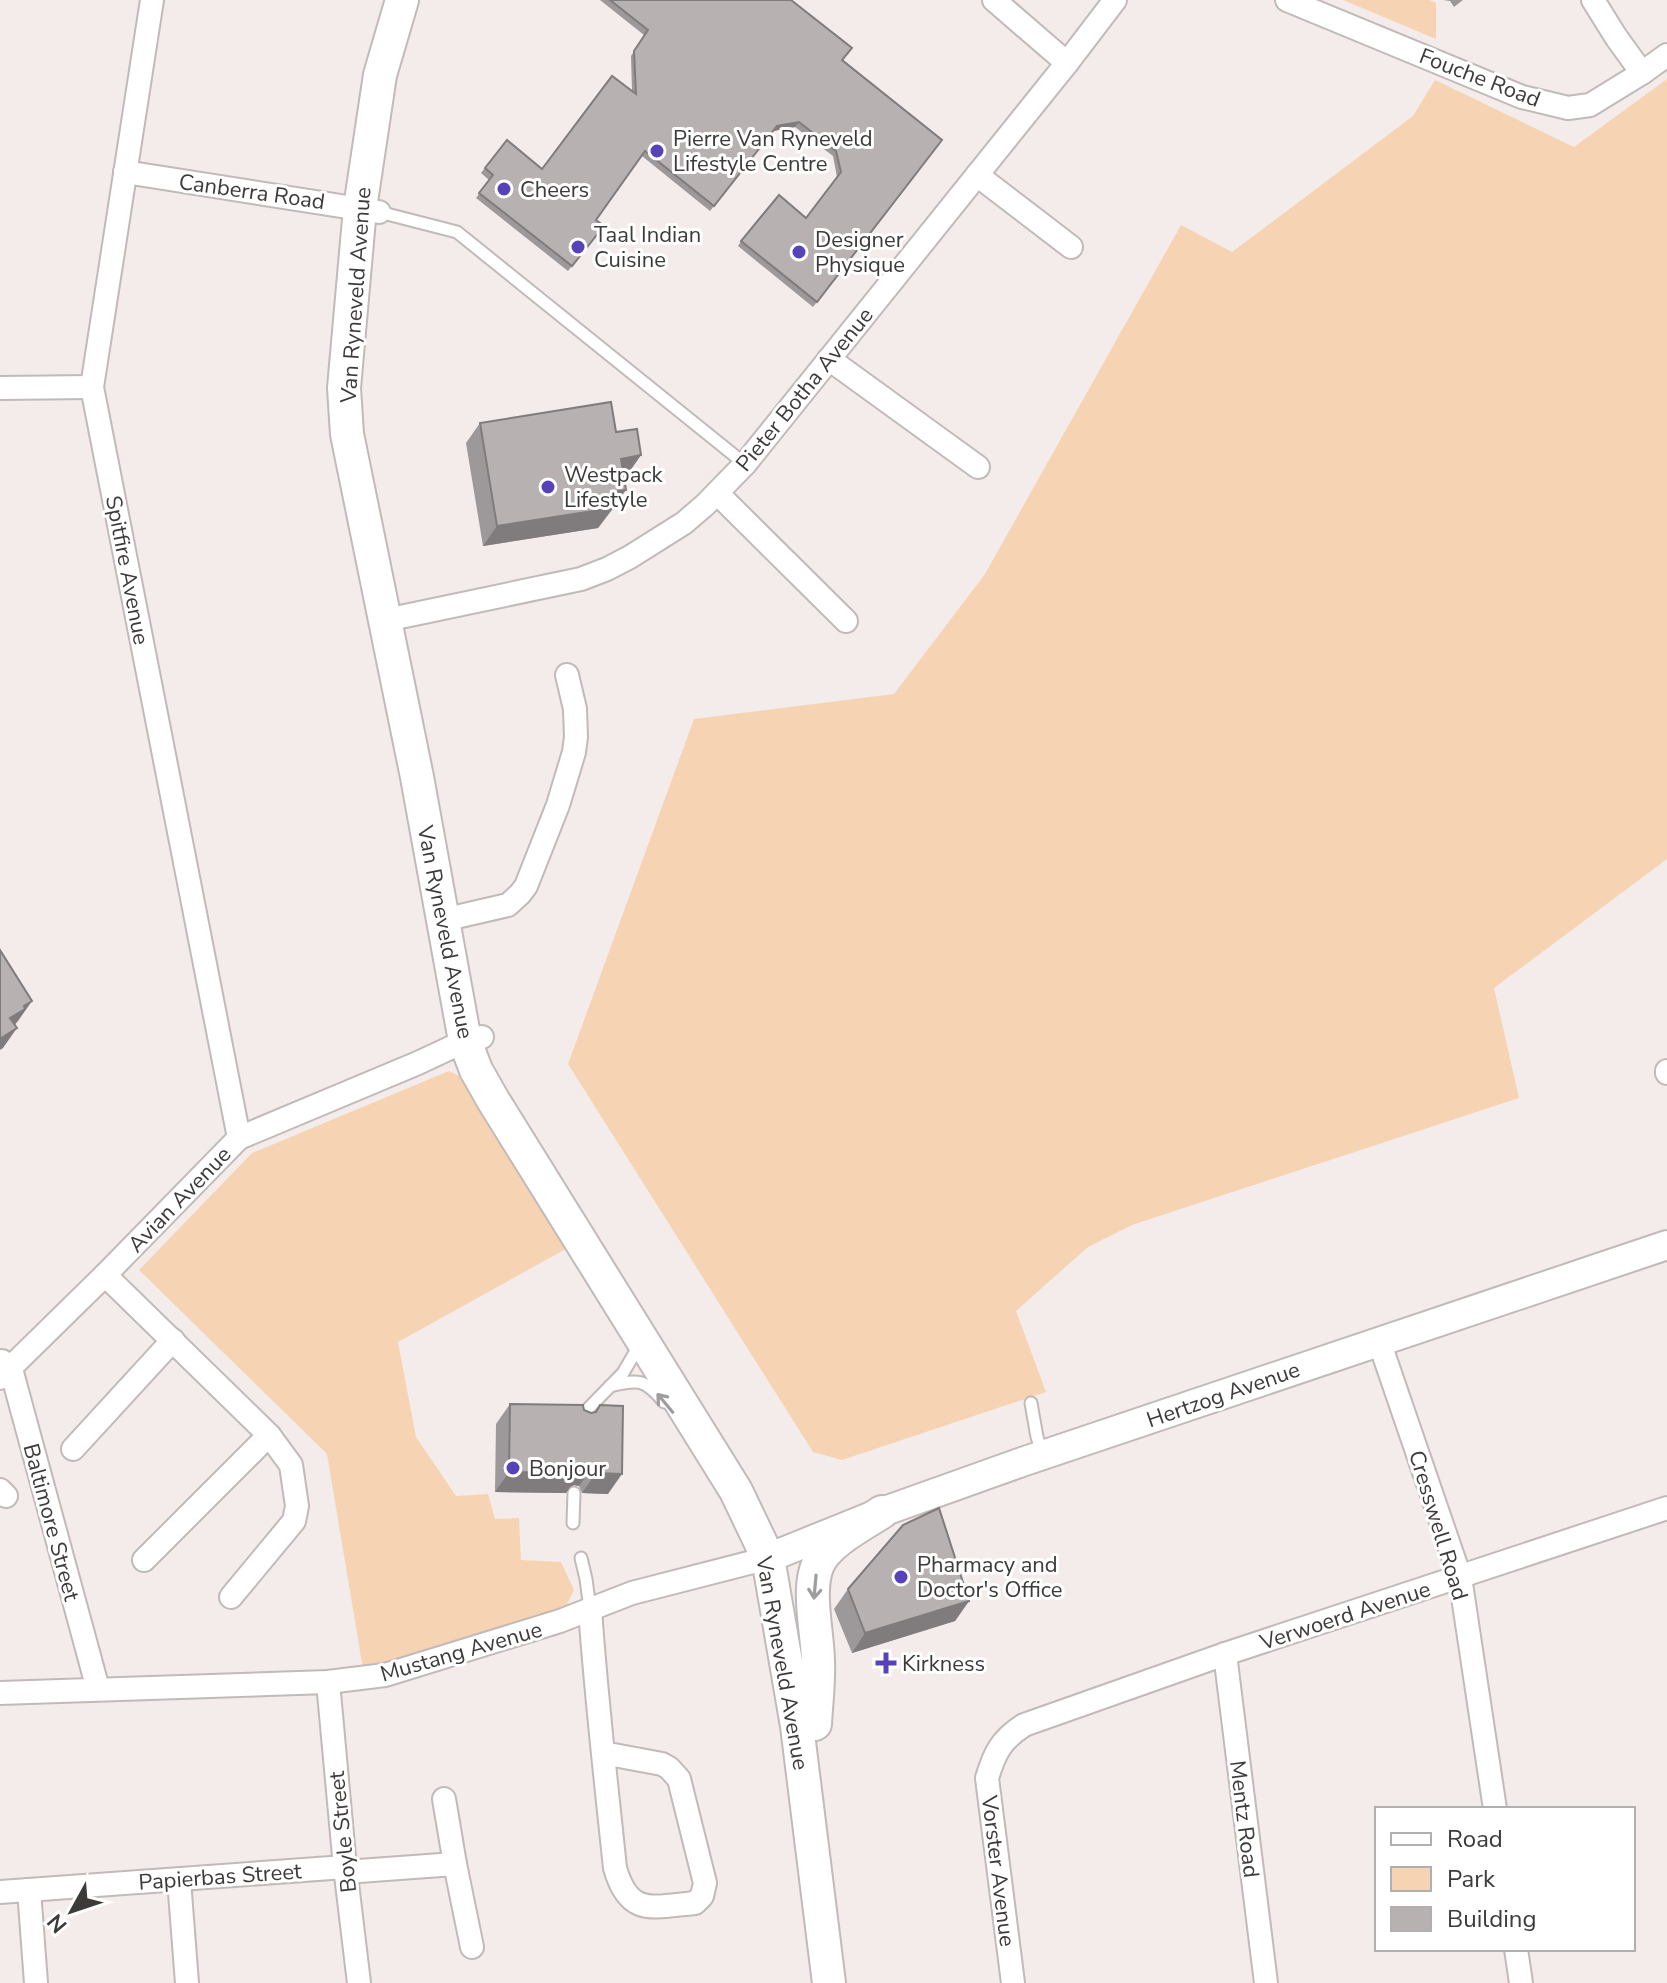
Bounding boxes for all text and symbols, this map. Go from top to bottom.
street label: Fouche Road [1415,41,1545,115]
place label: Pierre Van Ryneveld Lifestyle Centre [673,124,873,179]
marker: Pierre Van Ryneveld Lifestyle Centre [648,142,666,160]
street label: Canberra Road [177,167,327,217]
place label: Cheers [520,175,589,205]
marker: Cheers [495,180,513,198]
street label: Van Ryneveld Avenue [333,186,379,405]
place label: Taal Indian Cuisine [594,220,701,275]
place label: Designer Physique [815,225,905,280]
marker: Taal Indian Cuisine [569,238,587,256]
marker: Designer Physique [790,243,808,261]
street label: Pieter Botha Avenue [729,301,880,478]
place label: Westpack Lifestyle [564,460,663,515]
marker: Westpack Lifestyle [539,478,557,496]
street label: Spitfire Avenue [98,493,156,647]
street label: Van Ryneveld Avenue [409,822,480,1041]
street label: Avian Avenue [121,1140,238,1259]
street label: Hertzog Avenue [1143,1355,1304,1435]
one-way arrow [656,1394,674,1414]
street label: Baltimore Street [16,1440,87,1605]
street label: Cresswell Road [1401,1447,1475,1604]
place label: Bonjour [529,1454,606,1484]
marker: Bonjour [504,1459,522,1477]
place label: Pharmacy and Doctor's Office [917,1550,1062,1605]
street label: Van Ryneveld Avenue [748,1553,816,1772]
marker: Pharmacy and Doctor's Office [892,1568,910,1586]
one-way arrow [807,1573,822,1599]
street label: Verwoerd Avenue [1255,1574,1434,1658]
street label: Mustang Avenue [377,1615,546,1689]
place label: Kirkness [902,1649,985,1679]
marker: Kirkness [877,1654,895,1672]
street label: Mentz Road [1222,1759,1266,1879]
street label: Boyle Street [322,1769,364,1894]
street label: Vorster Avenue [974,1793,1022,1948]
legend [1375,1807,1635,1951]
text: Road [1447,1823,1503,1855]
street label: Papierbas Street [138,1856,303,1898]
text: Park [1447,1863,1496,1895]
north arrow [32,1871,112,1951]
text: Building [1447,1903,1537,1935]
text: N [41,1907,74,1939]

